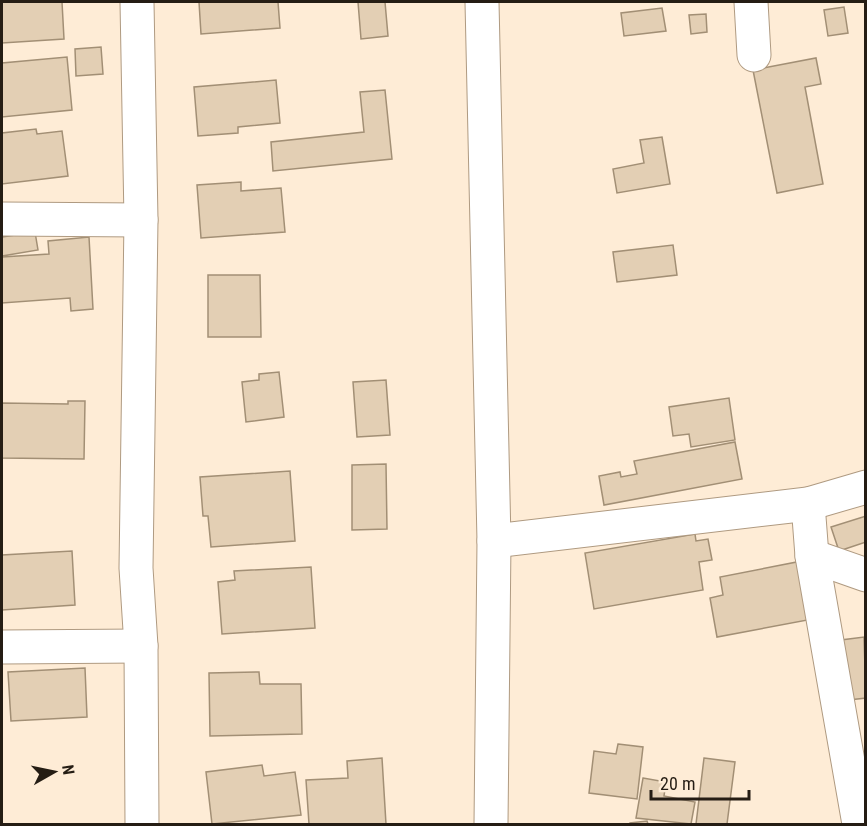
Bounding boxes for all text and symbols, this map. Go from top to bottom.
north arrow [24,742,84,802]
text: N [58,763,78,776]
scale bar [651,763,748,801]
text: 20 m [660,773,695,794]

